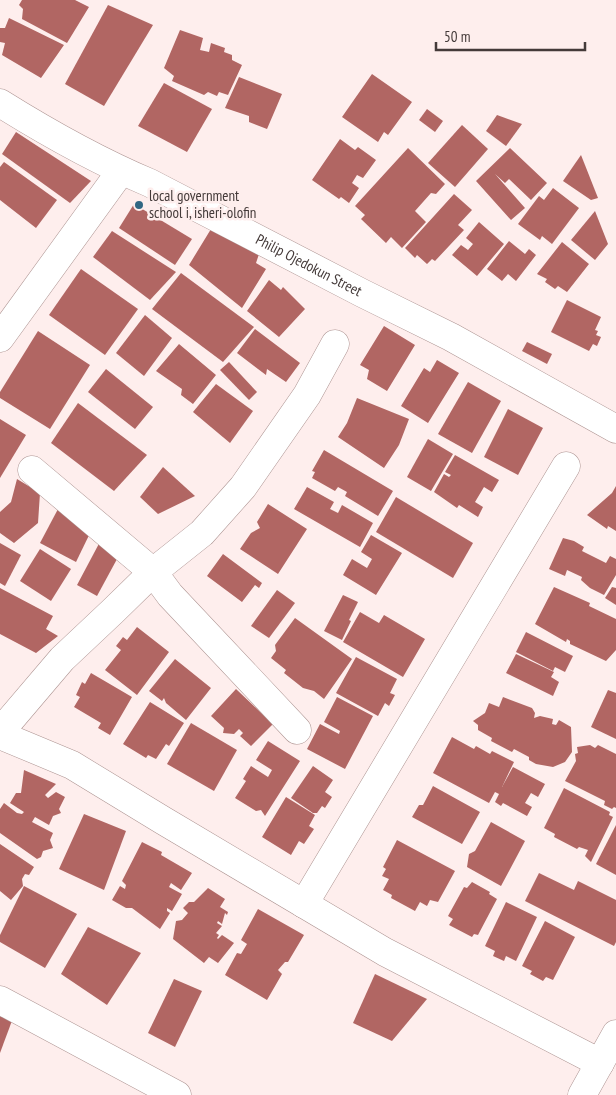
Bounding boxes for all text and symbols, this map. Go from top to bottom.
scale bar [436,20,585,52]
text: 50 m [444,27,470,46]
place label: local government school i, isheri-olofin [149,186,256,222]
marker: local government school i, isheri-olofin [133,199,145,211]
street label: Philip Ojedokun Street [253,230,365,300]

